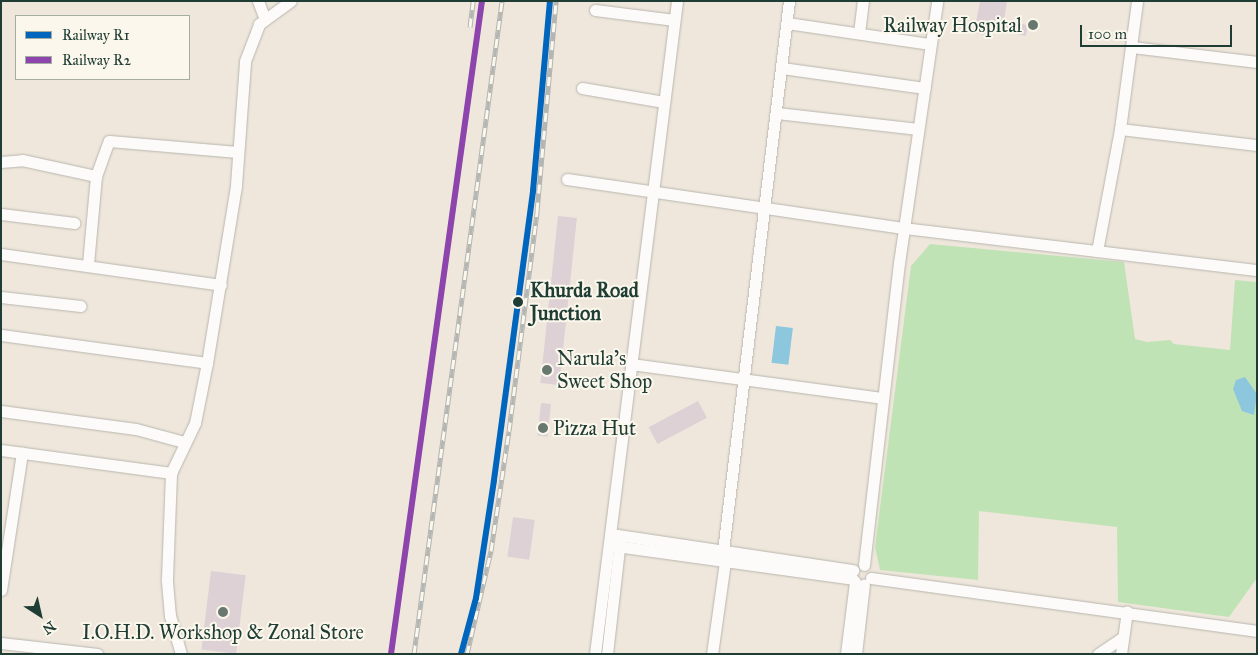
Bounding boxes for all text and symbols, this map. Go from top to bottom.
place label: Railway Hospital [883,13,1022,37]
legend [15,15,190,80]
scale bar [1083,15,1236,47]
marker: Railway Hospital [1026,18,1040,32]
text: 100 m [1088,25,1127,43]
text: Railway R1 [62,26,130,44]
text: Railway R2 [62,51,131,69]
place label: Khurda Road Junction [530,278,639,325]
marker: Khurda Road Junction [510,294,526,310]
place label: Narula's Sweet Shop [557,346,652,393]
marker: Narula's Sweet Shop [541,364,553,376]
place label: Pizza Hut [553,416,636,440]
marker: Pizza Hut [537,422,549,434]
north arrow [15,590,65,640]
marker: I.O.H.D. Workshop & Zonal Store [217,606,229,618]
text: N [39,617,59,638]
place label: I.O.H.D. Workshop & Zonal Store [82,620,364,644]

